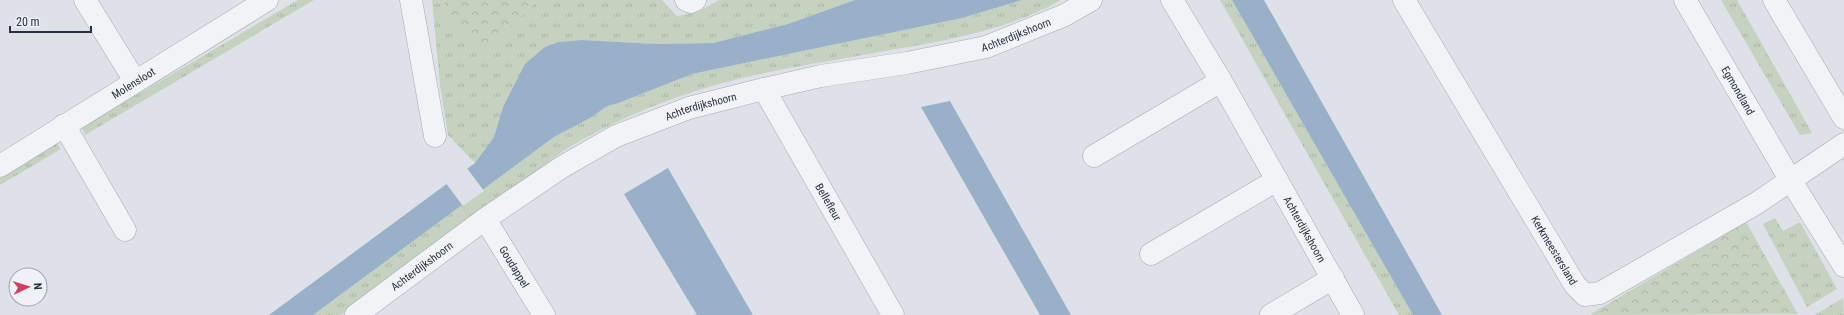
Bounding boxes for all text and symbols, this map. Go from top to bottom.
scale bar [10,8,91,34]
text: 20 m [16,15,40,29]
street label: Achterdijkshoorn [980,15,1053,54]
street label: Egmondland [1719,64,1757,117]
street label: Molensloot [109,65,157,101]
street label: Achterdijkshoorn [663,90,738,123]
street label: Bellefleur [813,181,845,223]
street label: Achterdijkshoorn [1281,194,1329,265]
street label: Kerkmeestersland [1528,213,1580,287]
street label: Achterdijkshoorn [388,239,455,293]
street label: Goudappel [497,243,532,290]
north arrow [8,267,48,307]
text: N [31,283,44,290]

